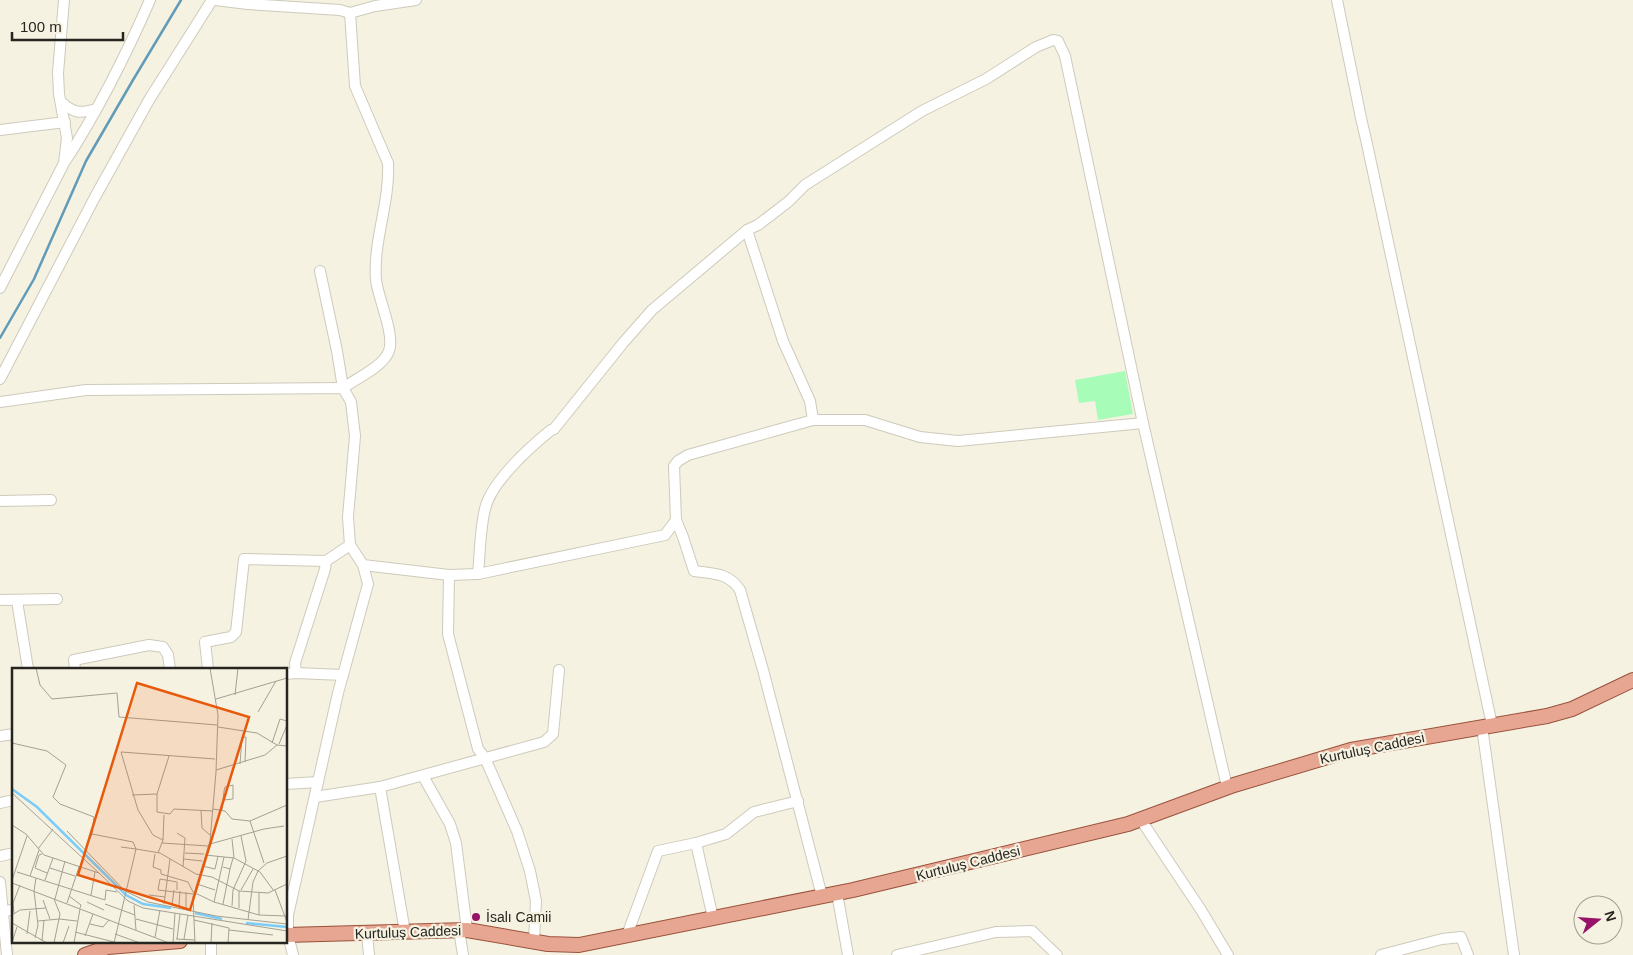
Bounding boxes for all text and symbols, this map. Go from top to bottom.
scale bar [12,10,124,42]
text: 100 m [20,18,62,35]
inset map [12,668,288,942]
street label: Kurtuluş Caddesi [1318,729,1426,767]
street label: Kurtuluş Caddesi [914,842,1022,884]
north arrow [1573,895,1623,945]
place label: İsalı Camii [486,908,551,925]
text: N [1601,909,1620,923]
marker: İsalı Camii [470,911,482,923]
street label: Kurtuluş Caddesi [354,922,462,942]

